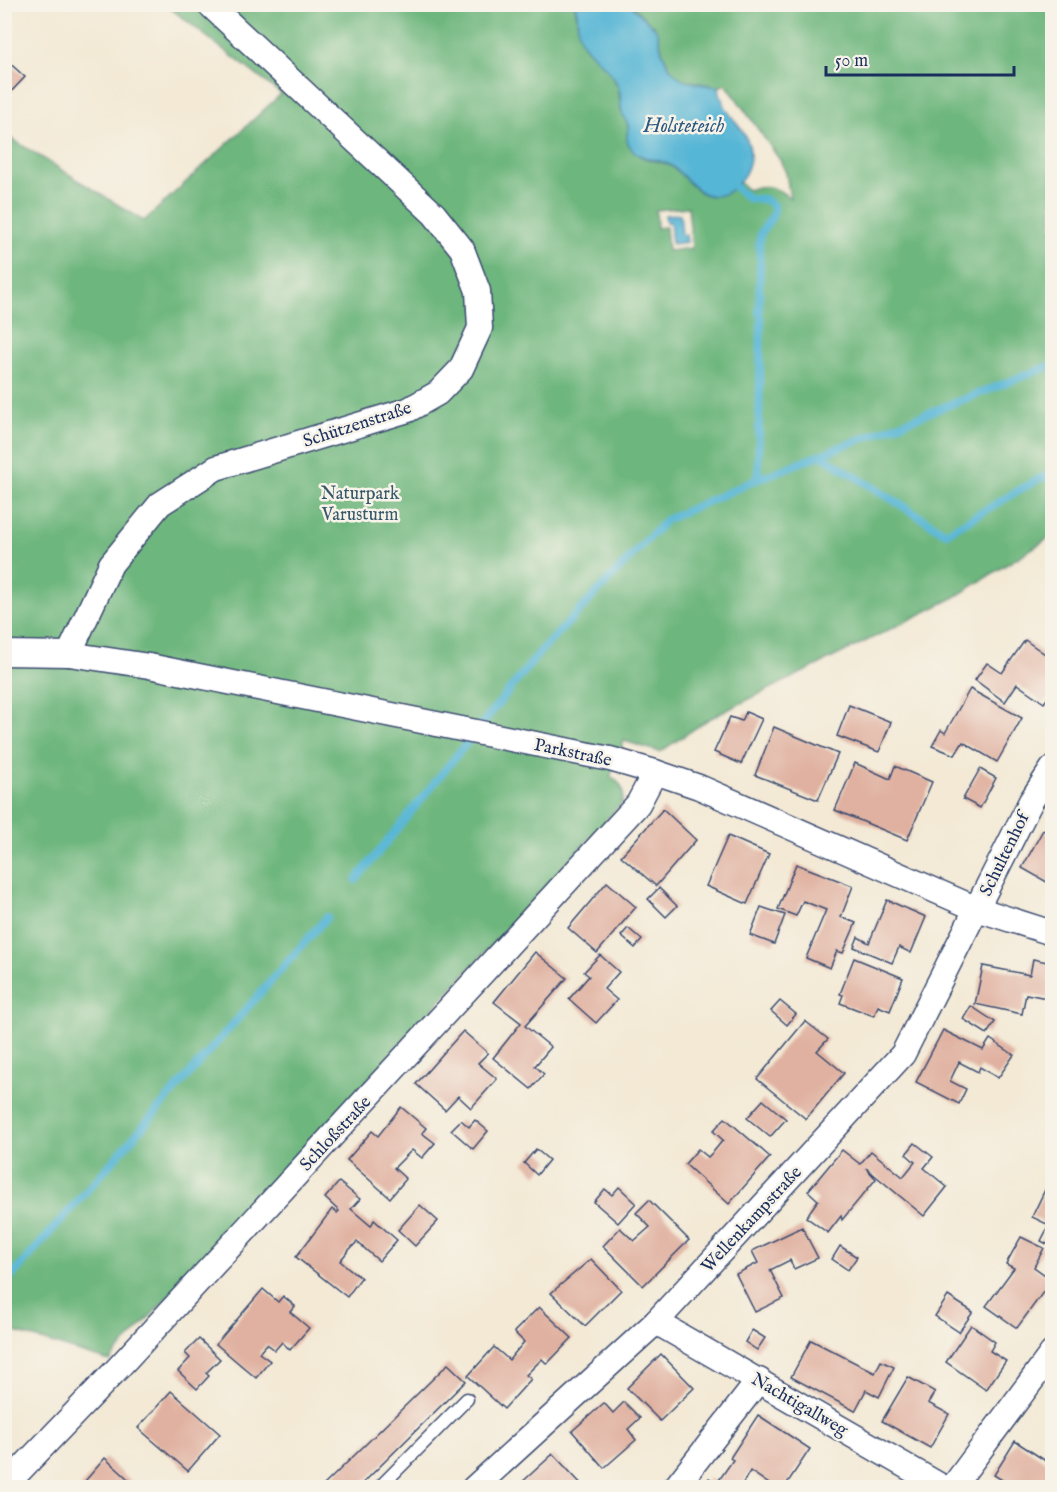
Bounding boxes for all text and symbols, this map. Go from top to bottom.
scale bar [826,39,1014,77]
text: 50 m [835,50,868,73]
water label: Holsteteich [642,114,725,139]
street label: Schützenstraße [300,397,415,454]
park label: Naturpark Varusturm [321,483,400,527]
street label: Parkstraße [532,734,614,773]
street label: Schultenhof [975,806,1037,900]
street label: Schloßstraße [295,1092,377,1177]
street label: Wellenkampstraße [697,1162,807,1278]
street label: Nachtigallweg [747,1368,852,1442]

